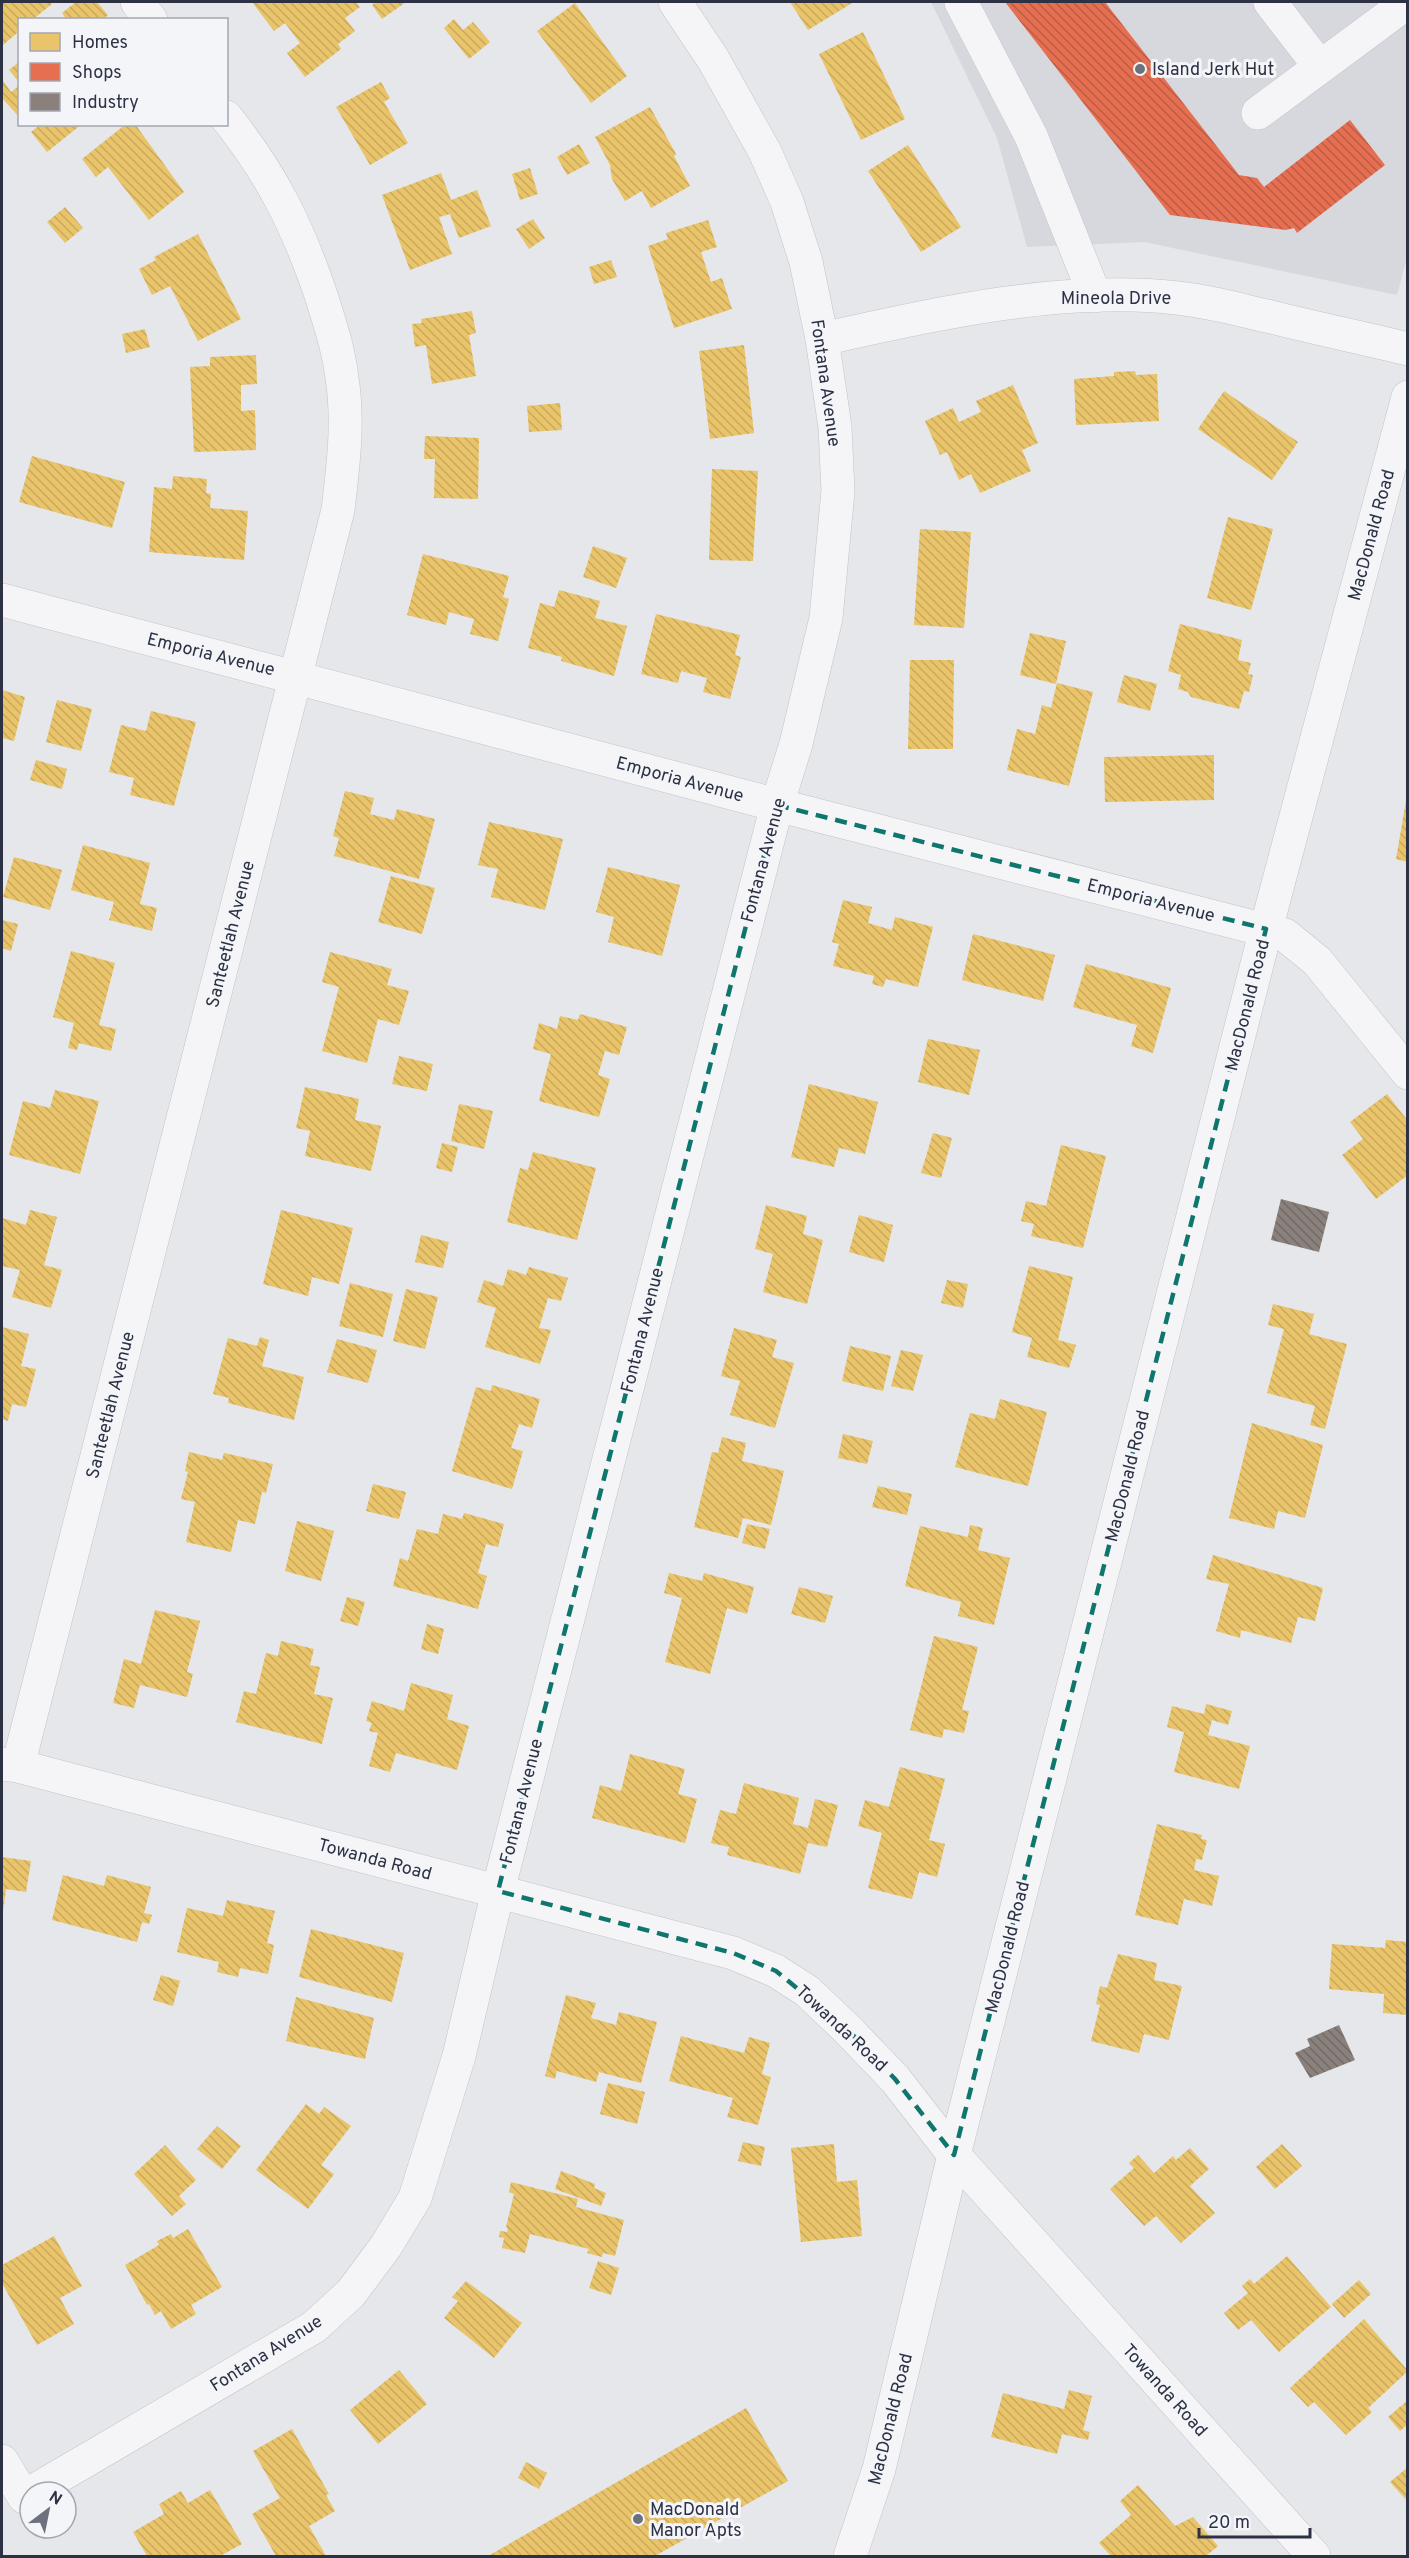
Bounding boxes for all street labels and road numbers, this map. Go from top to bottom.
street label: Mineola Drive [1061,288,1171,311]
street label: Fontana Avenue [804,318,845,448]
street label: MacDonald Road [1344,467,1401,604]
street label: Emporia Avenue [144,628,277,682]
street label: Emporia Avenue [613,752,746,809]
street label: Fontana Avenue [737,795,792,925]
street label: Santeetlah Avenue [202,858,261,1010]
street label: Emporia Avenue [1084,874,1217,928]
street label: MacDonald Road [1221,937,1276,1074]
street label: Fontana Avenue [617,1265,670,1395]
street label: Santeetlah Avenue [82,1329,141,1481]
street label: MacDonald Road [1101,1408,1156,1545]
street label: Fontana Avenue [496,1736,549,1866]
street label: Towanda Road [315,1834,434,1887]
street label: MacDonald Road [981,1879,1036,2016]
street label: Towanda Road [790,1981,892,2077]
street label: Fontana Avenue [206,2311,327,2398]
street label: Towanda Road [1116,2340,1212,2442]
street label: MacDonald Road [864,2351,919,2488]

